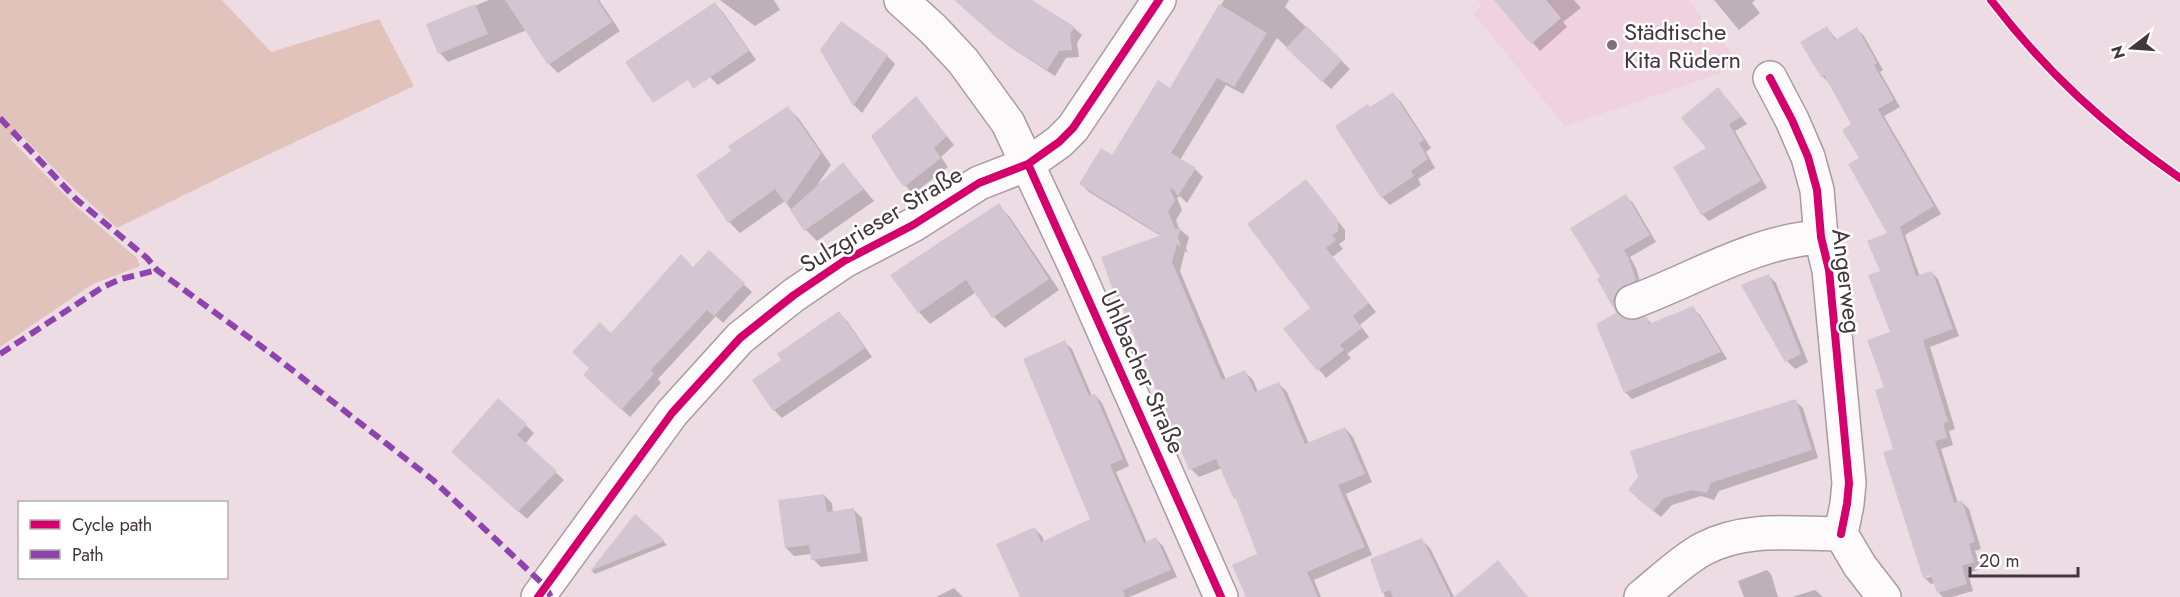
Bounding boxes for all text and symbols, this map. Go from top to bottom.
place label: Städtische Kita Rüdern [1624,14,1741,77]
north arrow [2102,18,2162,78]
marker: Städtische Kita Rüdern [1605,38,1619,52]
text: N [2105,43,2131,62]
street label: Sulzgrieser Straße [793,156,969,282]
street label: Angerweg [1823,227,1871,335]
street label: Uhlbacher Straße [1091,285,1195,459]
legend [18,501,228,579]
text: Cycle path [72,512,152,538]
scale bar [1970,540,2078,578]
text: Path [72,542,104,568]
text: 20 m [1979,548,2019,574]

